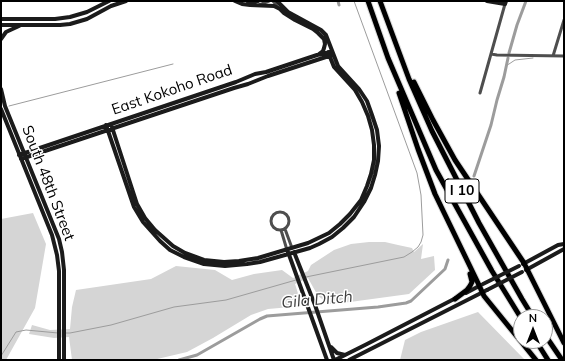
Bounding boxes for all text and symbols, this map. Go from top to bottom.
street label: East Kokoho Road [109,61,235,119]
street label: South 48th Street [18,123,78,243]
road number: I 10 [445,179,479,203]
water label: Gila Ditch [280,287,354,313]
north arrow [513,309,553,349]
text: N [529,311,537,325]

